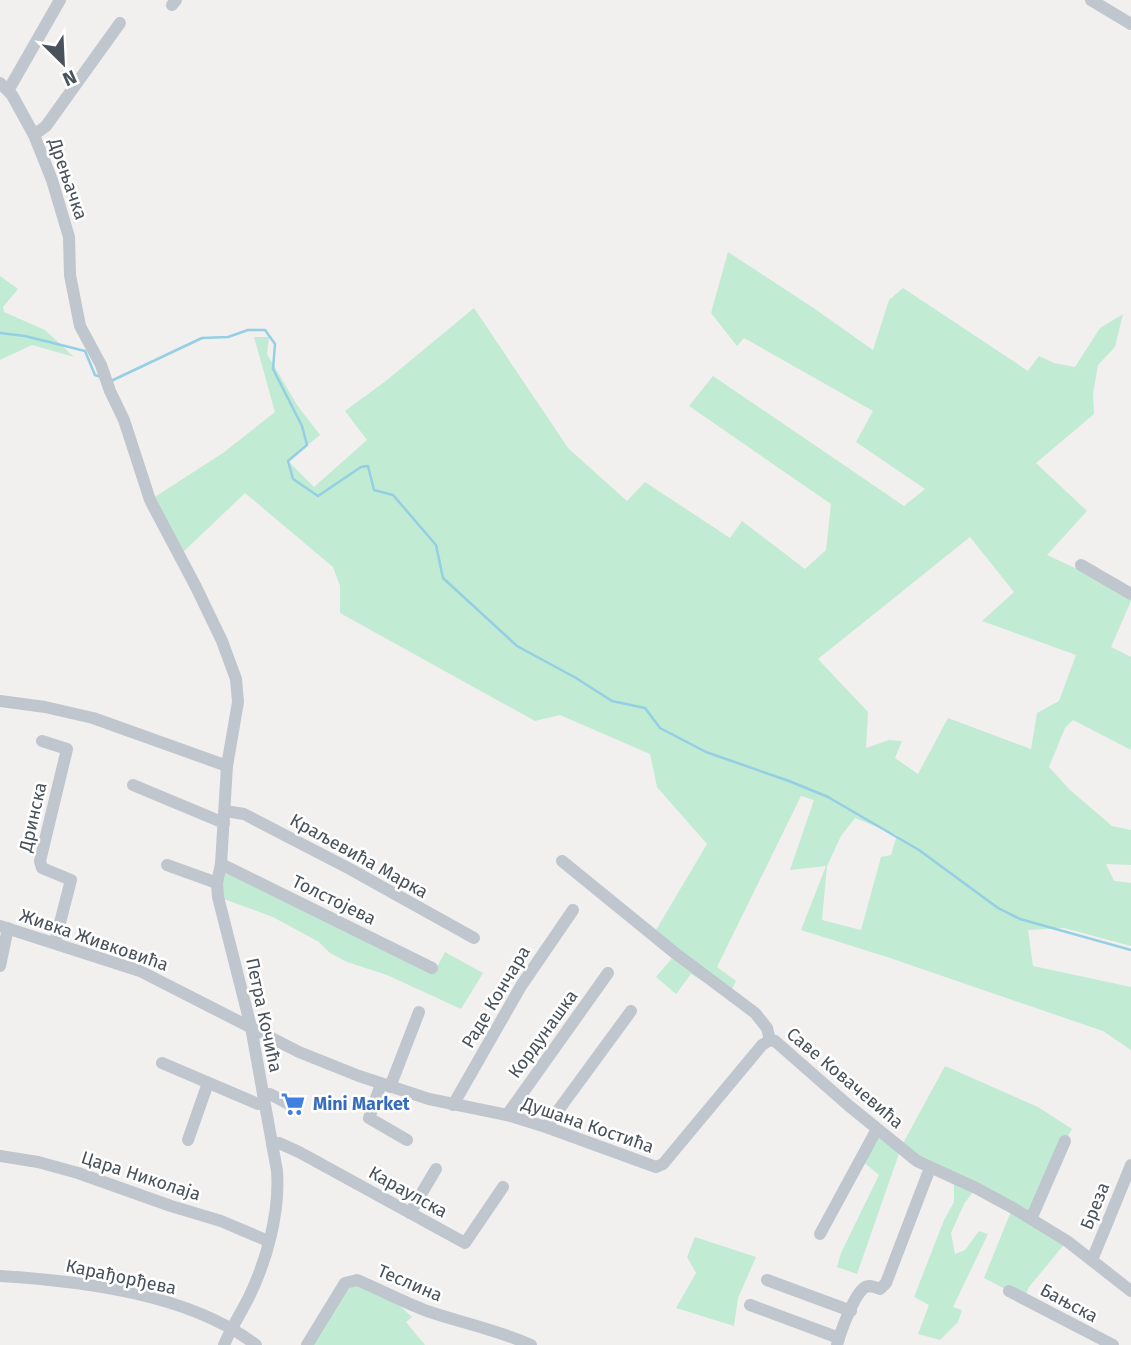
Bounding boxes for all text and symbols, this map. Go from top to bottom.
north arrow [28,28,98,98]
text: N [59,65,80,91]
street label: Дрењачка [43,134,92,223]
street label: Дринска [14,780,52,855]
street label: Краљевића Марка [286,809,432,903]
street label: Толстојева [289,870,379,930]
street label: Живка Живковића [17,904,171,976]
street label: Раде Кончара [457,942,535,1052]
street label: Петра Кочића [241,956,287,1074]
street label: Кордунашка [504,985,582,1083]
street label: Саве Ковачевића [782,1023,908,1133]
supermarket icon: Mini Market [279,1090,307,1118]
street label: Душана Костића [518,1092,657,1158]
place label: Mini Market [313,1093,411,1115]
street label: Цара Николаја [79,1146,203,1206]
street label: Караулска [365,1161,451,1223]
street label: Бреза [1076,1179,1114,1233]
street label: Карађорђева [64,1255,178,1299]
street label: Теслина [374,1260,446,1306]
street label: Бањска [1036,1279,1102,1327]

